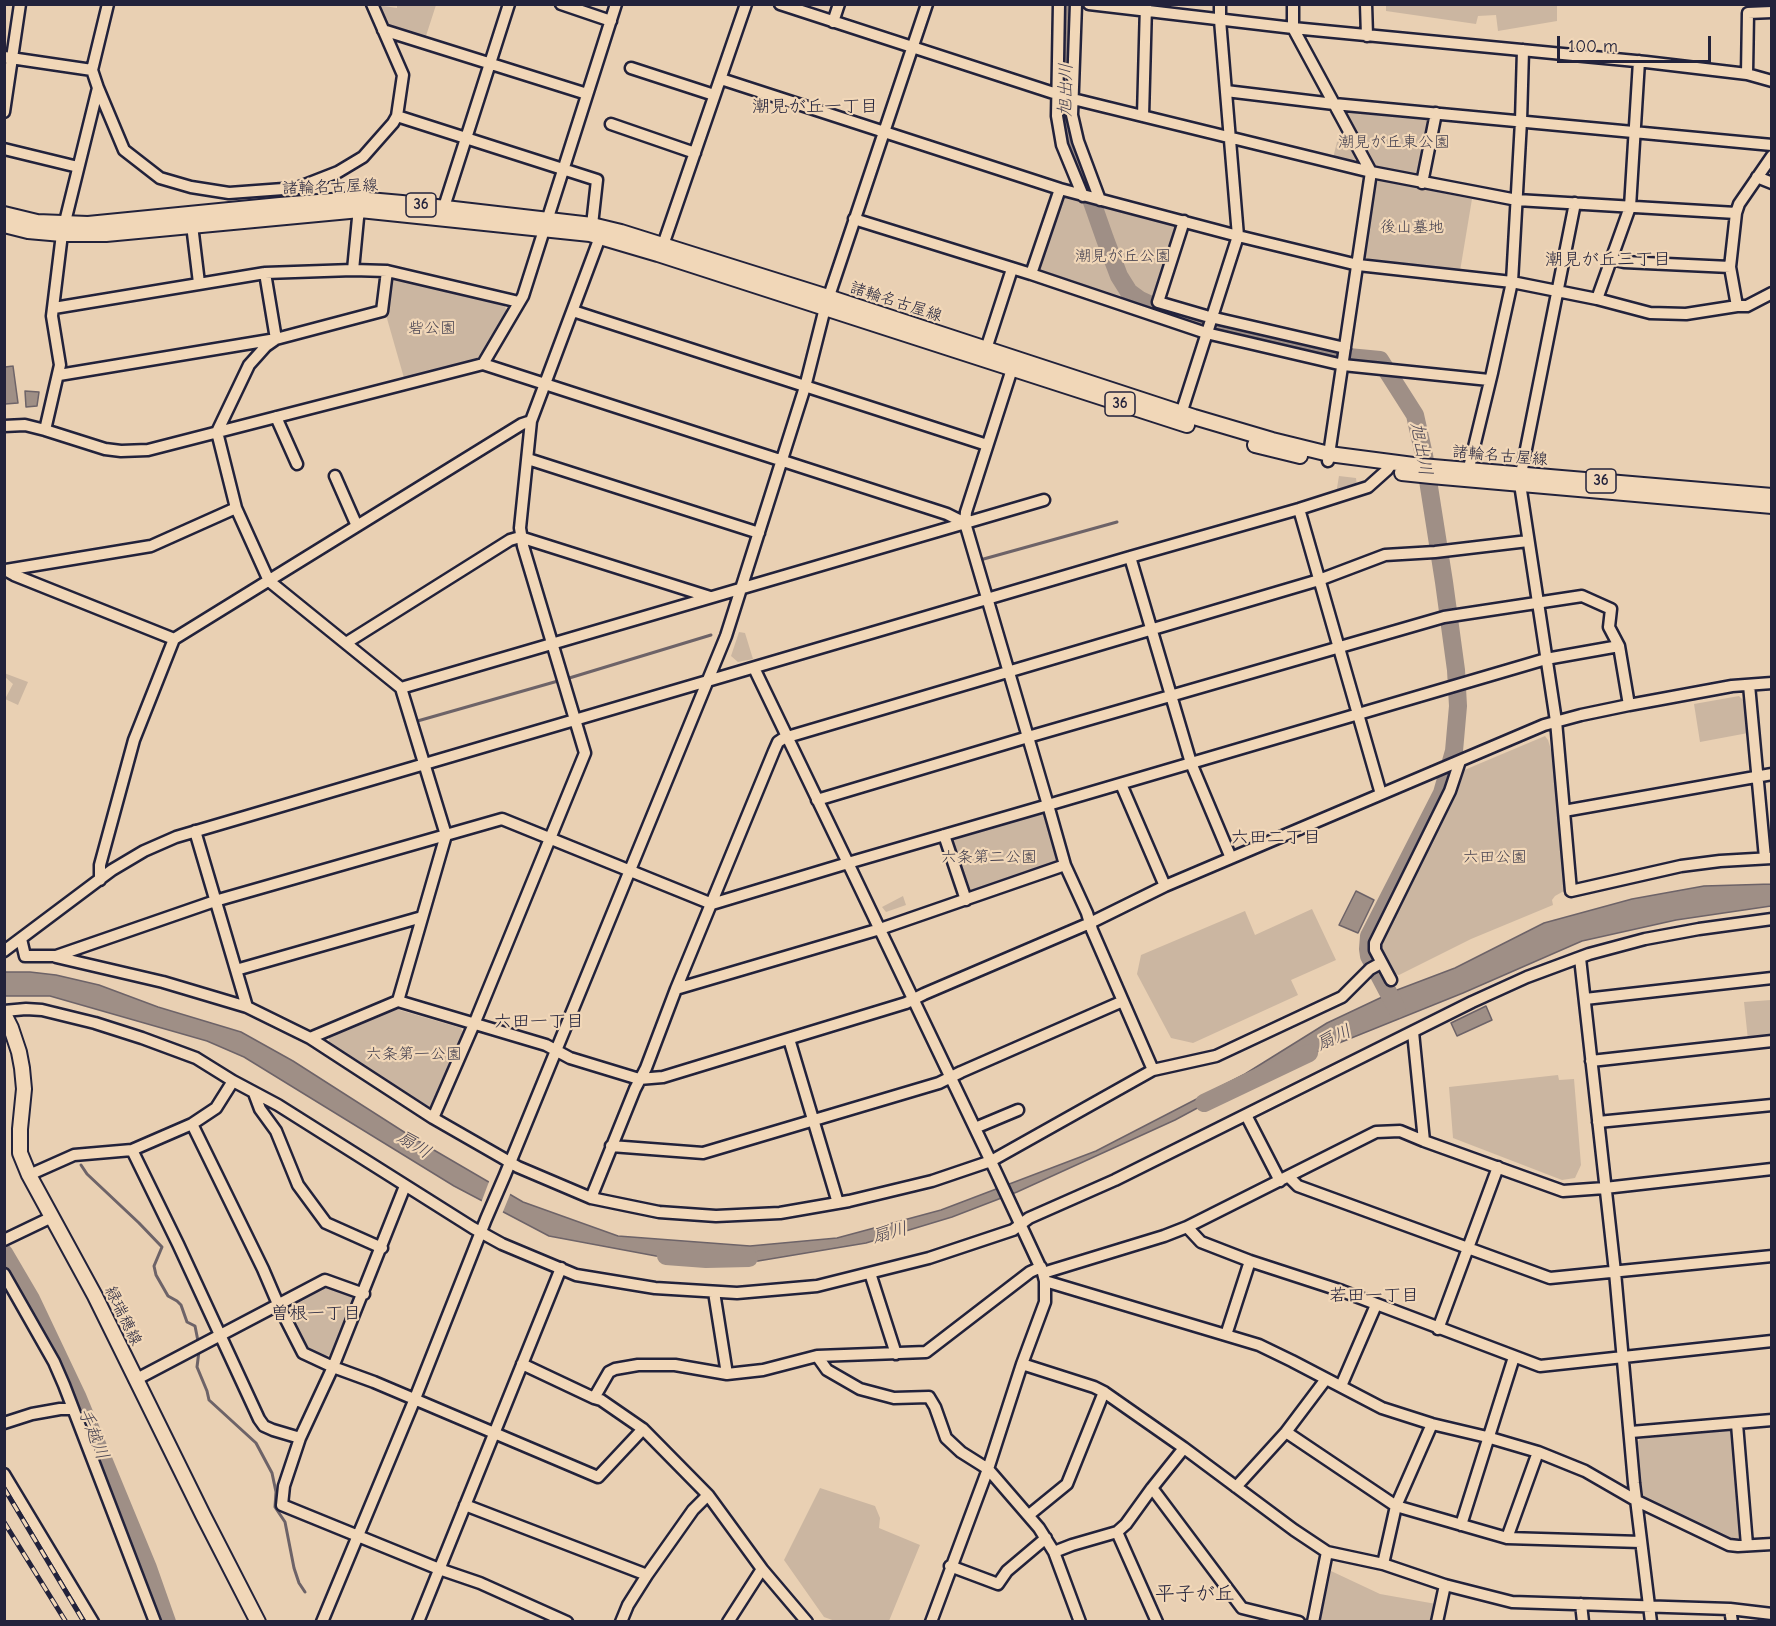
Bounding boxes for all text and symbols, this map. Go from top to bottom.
scale bar [1560,24,1714,62]
text: 100 m [1568,36,1618,57]
water label: 旭出川 [1055,63,1077,117]
district label: 潮見が丘一丁目 [752,96,878,118]
park label: 潮見が丘東公園 [1338,132,1450,152]
street label: 諸輪名古屋線 [282,176,378,198]
road number: 36 [406,193,436,217]
park label: 後山墓地 [1380,217,1444,237]
park label: 潮見が丘公園 [1075,246,1171,266]
district label: 潮見が丘三丁目 [1545,249,1671,271]
street label: 諸輪名古屋線 [847,278,945,326]
park label: 砦公園 [408,318,456,338]
road number: 36 [1105,392,1135,416]
water label: 旭出川 [1406,421,1436,477]
street label: 諸輪名古屋線 [1451,442,1549,470]
road number: 36 [1586,469,1616,493]
district label: 六田二丁目 [1231,827,1321,849]
park label: 六条第二公園 [941,847,1037,867]
park label: 六田公園 [1463,847,1527,867]
district label: 六田一丁目 [494,1011,584,1033]
water label: 扇川 [1313,1021,1355,1055]
park label: 六条第一公園 [366,1044,462,1064]
water label: 扇川 [393,1126,435,1164]
water label: 扇川 [870,1218,910,1248]
street label: 緑瑞穂線 [100,1283,146,1349]
district label: 若田一丁目 [1329,1285,1419,1307]
district label: 曽根一丁目 [271,1303,361,1325]
water label: 手越川 [73,1405,113,1463]
district label: 平子が丘 [1155,1582,1235,1606]

